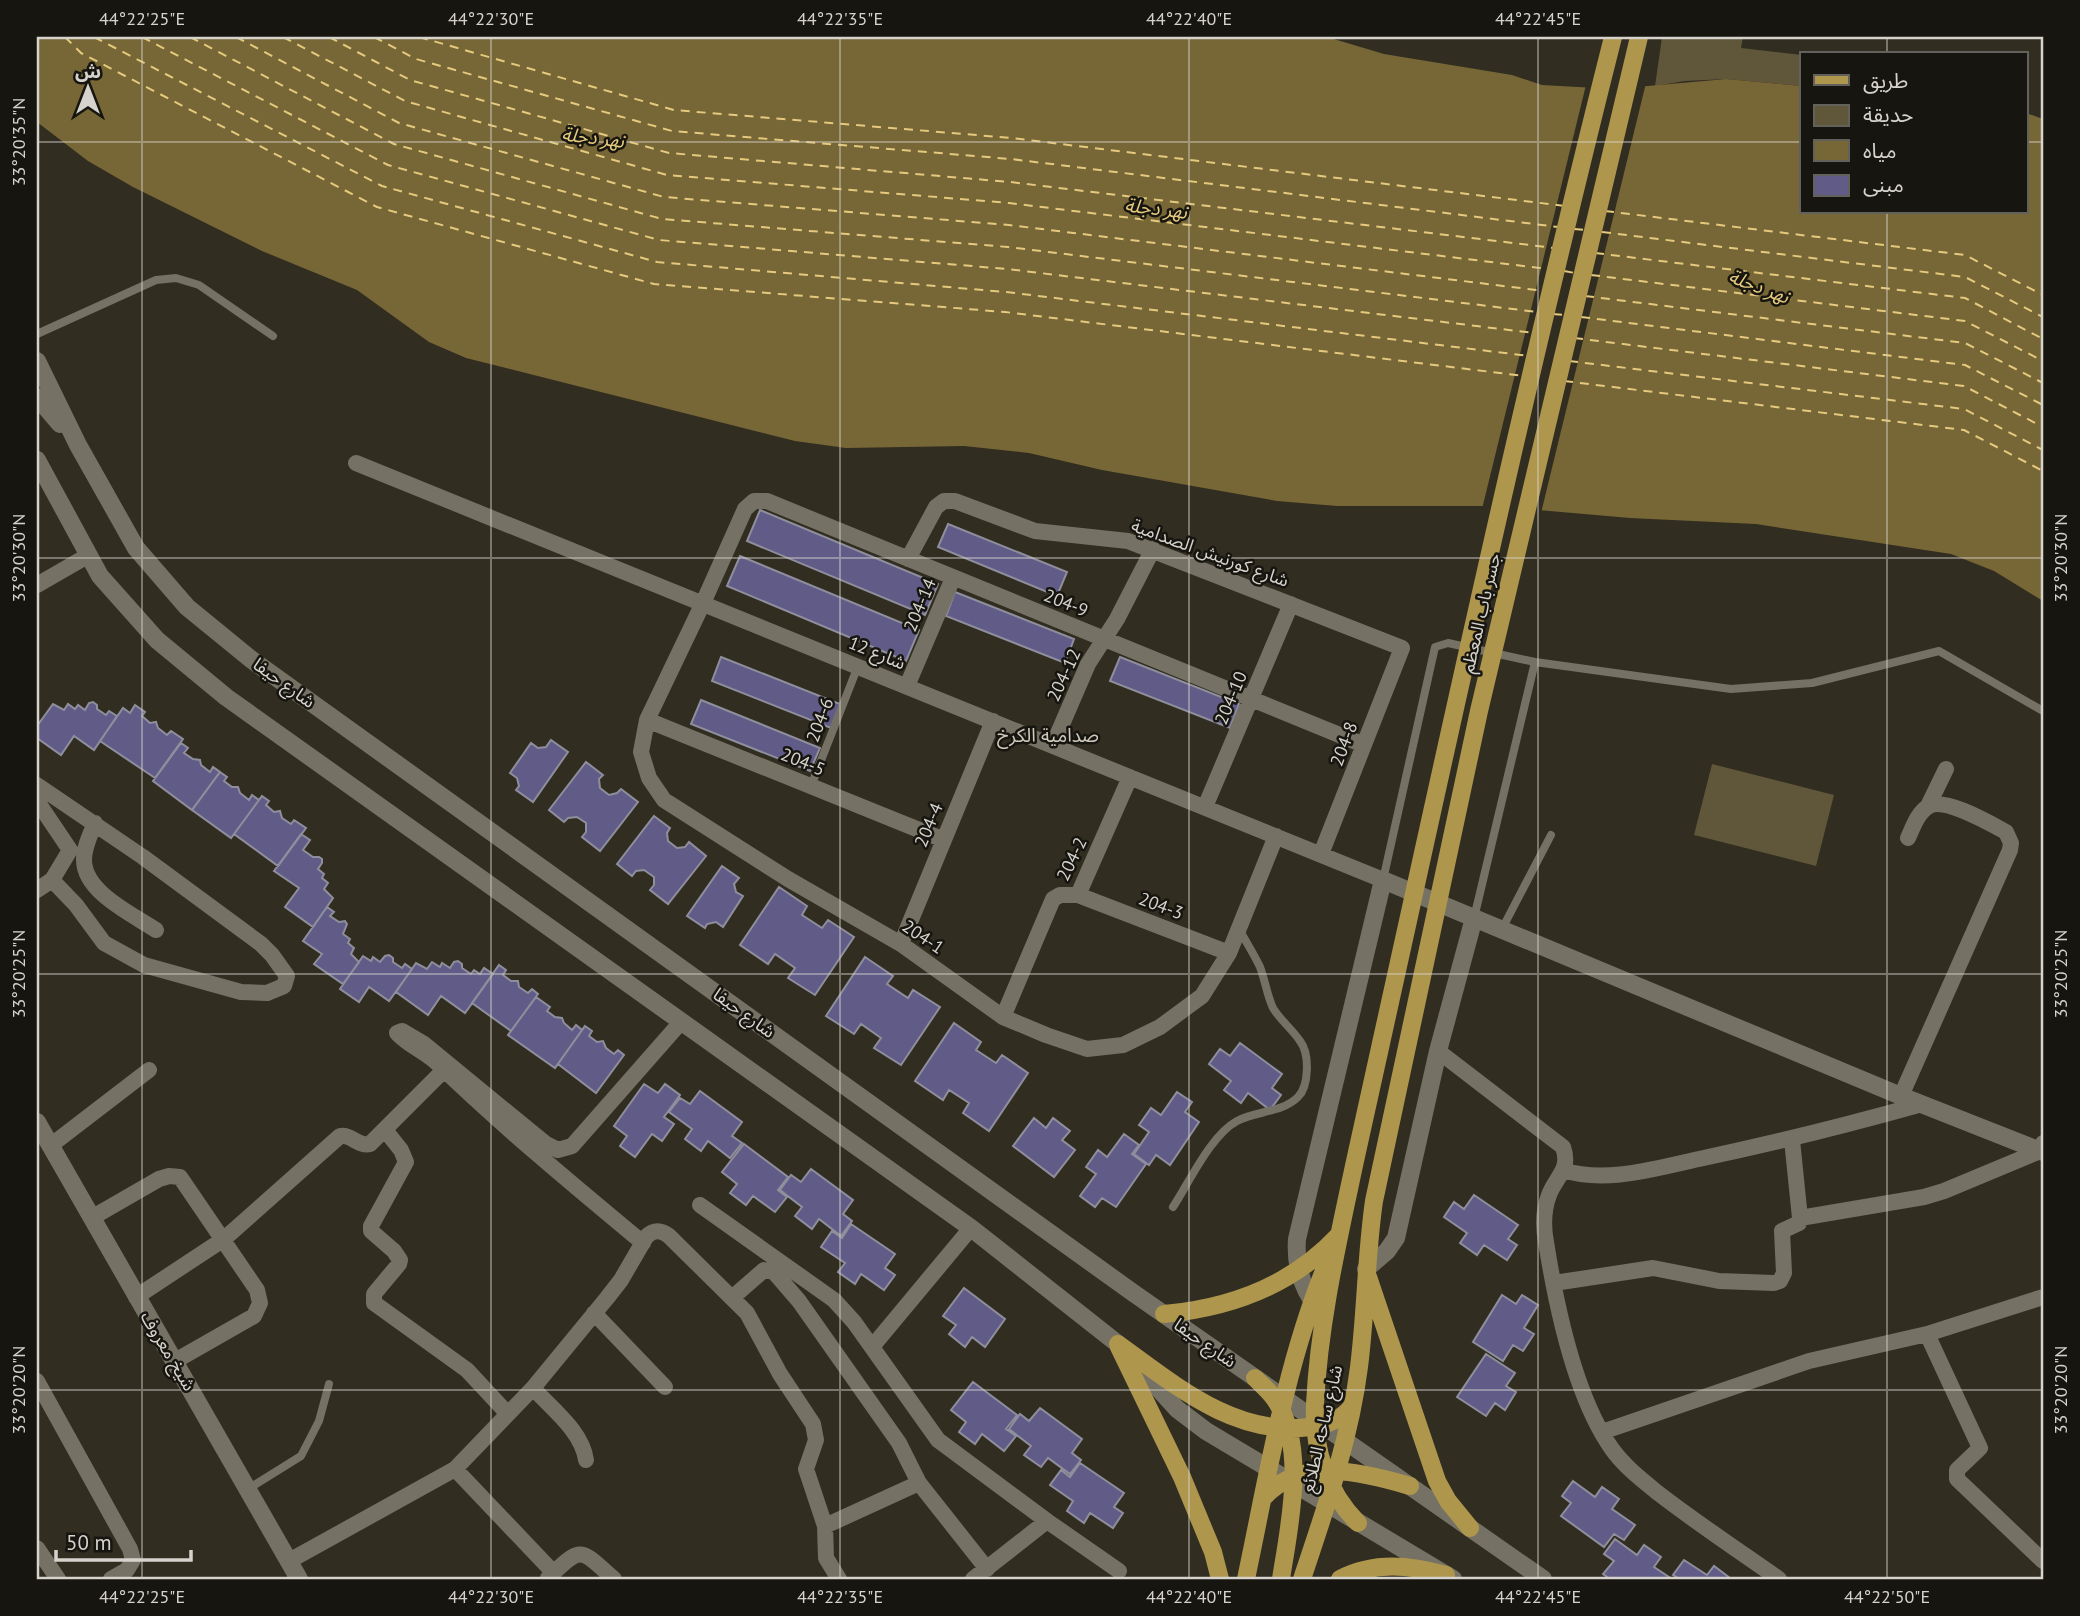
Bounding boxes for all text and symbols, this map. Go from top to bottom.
text: 44°22'25"E [99,7,185,30]
text: 44°22'30"E [448,7,534,30]
text: 44°22'35"E [797,7,883,30]
text: 44°22'40"E [1146,7,1232,30]
text: 44°22'45"E [1495,7,1581,30]
north arrow [52,52,122,122]
legend [1800,52,2028,214]
text: ش [75,59,101,83]
text: طريق [1863,67,1908,94]
text: 33°20'35"N [7,98,30,186]
text: حديقة [1863,101,1913,128]
water label: نهر دجلة [561,121,627,153]
text: مياه [1863,137,1896,164]
text: مبنى [1863,171,1904,198]
water label: نهر دجلة [1124,192,1190,224]
water label: نهر دجلة [1726,264,1794,309]
street label: شارع كورنيش الصدامية [1127,513,1292,595]
text: 33°20'30"N [7,514,30,602]
text: 33°20'30"N [2049,514,2072,602]
street label: جسر باب المعظم [1456,551,1507,675]
street label: 204-14 [898,575,941,635]
street label: 204-9 [1041,583,1092,622]
street label: شارع 12 [844,631,909,677]
street label: 204-12 [1041,645,1086,705]
street label: شارع حيفا [247,652,320,715]
street label: 204-10 [1209,668,1252,728]
street label: 204-6 [801,694,838,745]
street label: 204-8 [1325,718,1362,769]
district label: صدامية الكرخ [997,723,1099,749]
street label: 204-5 [778,742,829,781]
street label: 204-4 [909,799,948,850]
street label: 204-2 [1051,833,1092,884]
street label: 204-3 [1136,887,1187,924]
street label: 204-1 [898,914,949,959]
text: 33°20'25"N [7,930,30,1018]
text: 33°20'25"N [2049,930,2072,1018]
street label: شارع حيفا [707,982,780,1045]
street label: شیخ معروف [134,1307,201,1396]
street label: شارع حيفا [1168,1313,1241,1375]
text: 33°20'20"N [7,1346,30,1434]
text: 33°20'20"N [2049,1346,2072,1434]
street label: شارع ساحه الطلائع [1296,1363,1350,1496]
scale bar [56,1518,191,1562]
text: 50 m [66,1529,112,1556]
text: 44°22'25"E [99,1585,185,1608]
text: 44°22'30"E [448,1585,534,1608]
text: 44°22'35"E [797,1585,883,1608]
text: 44°22'40"E [1146,1585,1232,1608]
text: 44°22'45"E [1495,1585,1581,1608]
text: 44°22'50"E [1844,1585,1930,1608]

